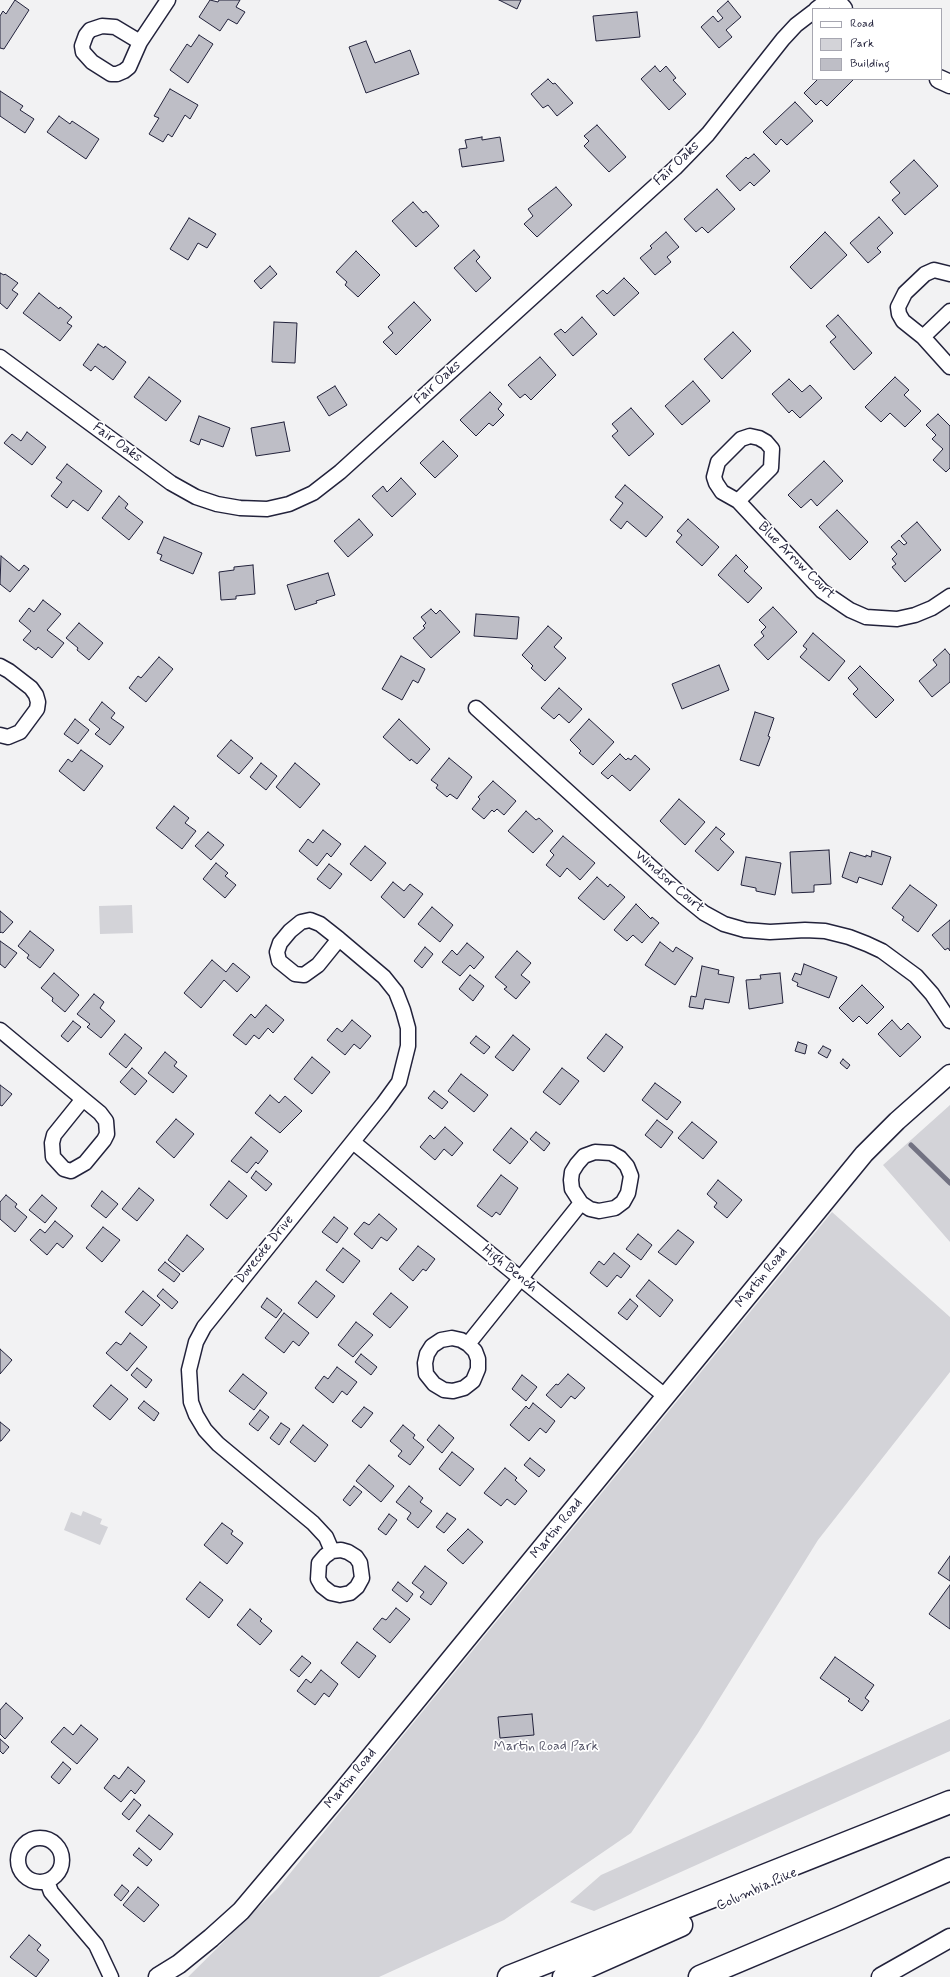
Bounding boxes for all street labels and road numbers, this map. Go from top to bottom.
street label: Fair Oaks [651,138,703,190]
street label: Fair Oaks [411,358,465,408]
street label: Fair Oaks [89,419,145,467]
street label: Blue Arrow Court [754,519,838,603]
street label: Windsor Court [631,847,707,917]
street label: Dovecote Drive [232,1212,298,1288]
street label: High Bench [478,1242,540,1296]
street label: Martin Road [732,1244,792,1312]
street label: Martin Road [527,1495,587,1563]
street label: Martin Road [321,1745,381,1813]
street label: Columbia Pike [714,1865,800,1915]

